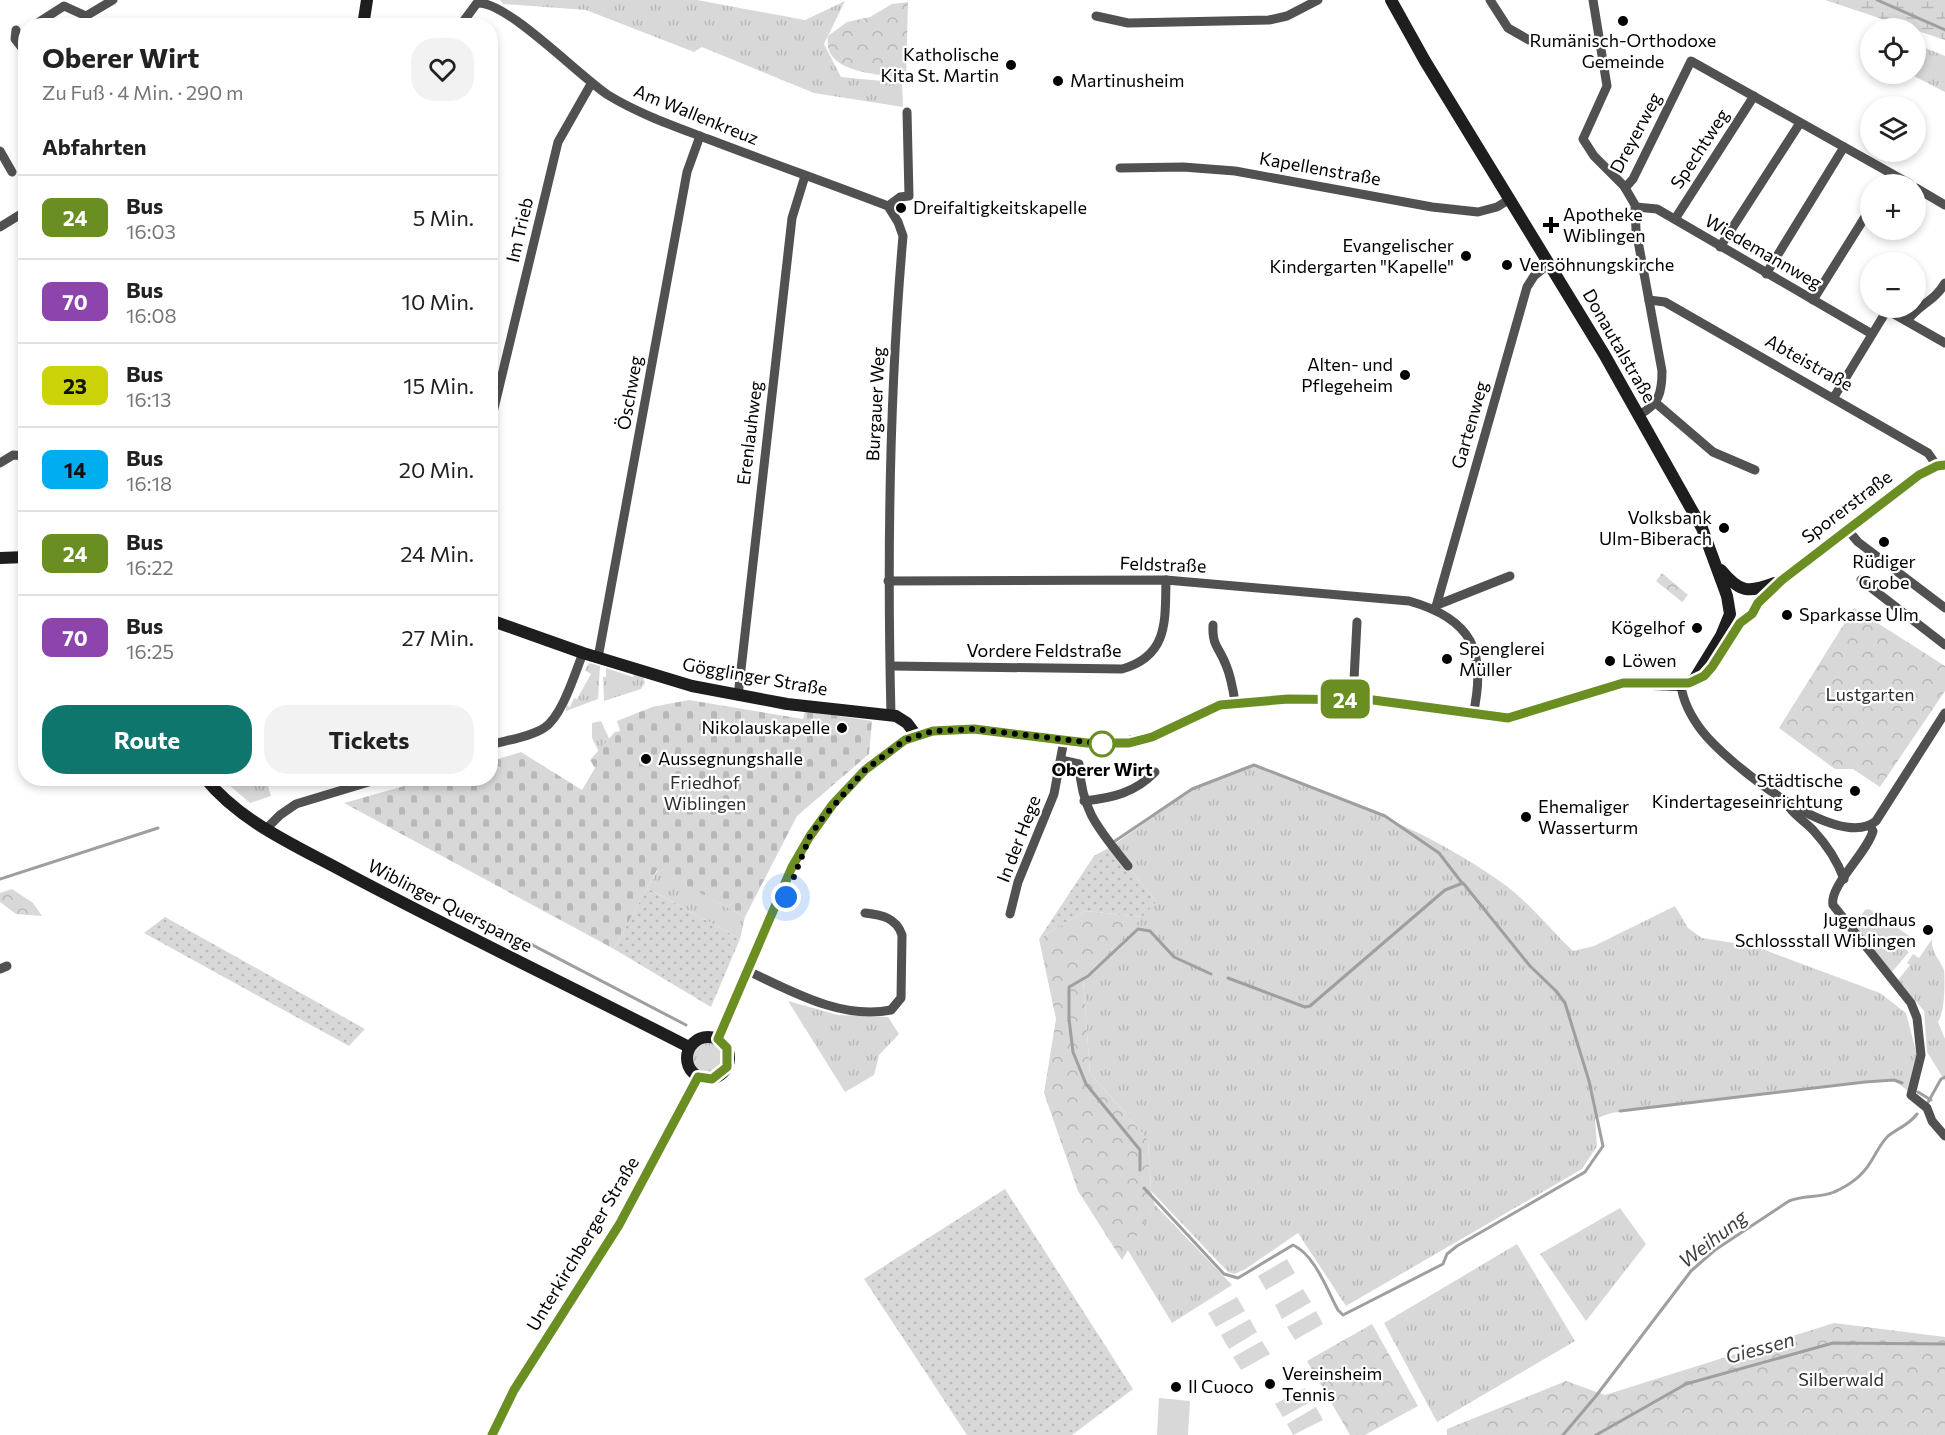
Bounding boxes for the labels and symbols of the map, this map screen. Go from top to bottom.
marker: Rumänisch-Orthodoxe Gemeinde [1616,14,1630,28]
place label: Rumänisch-Orthodoxe Gemeinde [1530,29,1716,72]
place label: Katholische Kita St. Martin [881,43,999,86]
marker: Katholische Kita St. Martin [1004,58,1018,72]
place label: Martinusheim [1070,69,1184,91]
marker: Martinusheim [1051,74,1065,88]
street label: Am Wallenkreuz [631,79,762,149]
street label: Dreyerweg [1605,88,1666,177]
street label: Spechtweg [1665,104,1733,192]
street label: Kapellenstraße [1258,147,1383,190]
street label: Im Trieb [501,195,537,264]
place label: Dreifaltigkeitskapelle [913,196,1087,218]
marker: Dreifaltigkeitskapelle [894,201,908,215]
place label: Apotheke Wiblingen [1563,203,1646,246]
street label: Wiedemannweg [1701,209,1826,294]
marker: Apotheke Wiblingen [1544,218,1558,232]
place label: Evangelischer Kindergarten "Kapelle" [1270,234,1454,277]
marker: Evangelischer Kindergarten "Kapelle" [1459,249,1473,263]
place label: Versöhnungskirche [1519,253,1674,275]
marker: Versöhnungskirche [1500,258,1514,272]
street label: Donautalstraße [1578,285,1661,406]
street label: Abteistraße [1762,329,1857,395]
street label: Burgauer Weg [861,346,889,462]
place label: Alten- und Pflegeheim [1301,353,1393,396]
street label: Öschweg [612,354,646,432]
marker: Alten- und Pflegeheim [1398,368,1412,382]
street label: Gartenweg [1446,378,1492,471]
street label: Erenlauhweg [732,379,766,486]
street label: Sporerstraße [1797,465,1896,547]
place label: Volksbank Ulm-Biberach [1599,506,1712,549]
marker: Volksbank Ulm-Biberach [1717,521,1731,535]
marker: Rüdiger Grobe [1877,535,1891,549]
place label: Rüdiger Grobe [1852,550,1916,593]
street label: Feldstraße [1119,551,1207,577]
place label: Sparkasse Ulm [1799,603,1919,625]
marker: Sparkasse Ulm [1780,608,1794,622]
place label: Kögelhof [1611,616,1686,638]
marker: Kögelhof [1690,621,1704,635]
place label: Spenglerei Müller [1459,637,1545,680]
street label: Vordere Feldstraße [966,639,1122,661]
place label: Löwen [1622,649,1677,671]
street label: Gögglinger Straße [681,652,830,700]
marker: Spenglerei Müller [1440,652,1454,666]
marker: Löwen [1603,654,1617,668]
line badge: 24 [1318,680,1372,718]
park label: Lustgarten [1825,683,1915,705]
place label: Nikolauskapelle [702,716,830,738]
marker: Nikolauskapelle [835,721,849,735]
marker: Oberer Wirt [1089,731,1115,757]
place label: Aussegnungshalle [658,747,803,769]
marker: Aussegnungshalle [639,752,653,766]
place label: Oberer Wirt [1051,758,1153,780]
place label: Städtische Kindertageseinrichtung [1652,769,1843,812]
park label: Friedhof Wiblingen [664,771,746,814]
marker: Städtische Kindertageseinrichtung [1848,784,1862,798]
street label: In der Hege [991,792,1045,885]
place label: Ehemaliger Wasserturm [1538,795,1638,838]
marker: Ehemaliger Wasserturm [1519,810,1533,824]
street label: Wiblinger Querspange [365,854,536,956]
your location [771,882,801,912]
place label: Jugendhaus Schlossstall Wiblingen [1735,908,1916,951]
marker: Jugendhaus Schlossstall Wiblingen [1921,923,1935,937]
street label: Unterkirchberger Straße [521,1152,643,1335]
water label: Weihung [1674,1203,1752,1272]
water label: Giessen [1723,1326,1797,1368]
place label: Vereinsheim Tennis [1282,1362,1382,1405]
park label: Silberwald [1798,1368,1884,1390]
place label: Il Cuoco [1188,1375,1254,1397]
marker: Vereinsheim Tennis [1263,1377,1277,1391]
marker: Il Cuoco [1169,1380,1183,1394]

